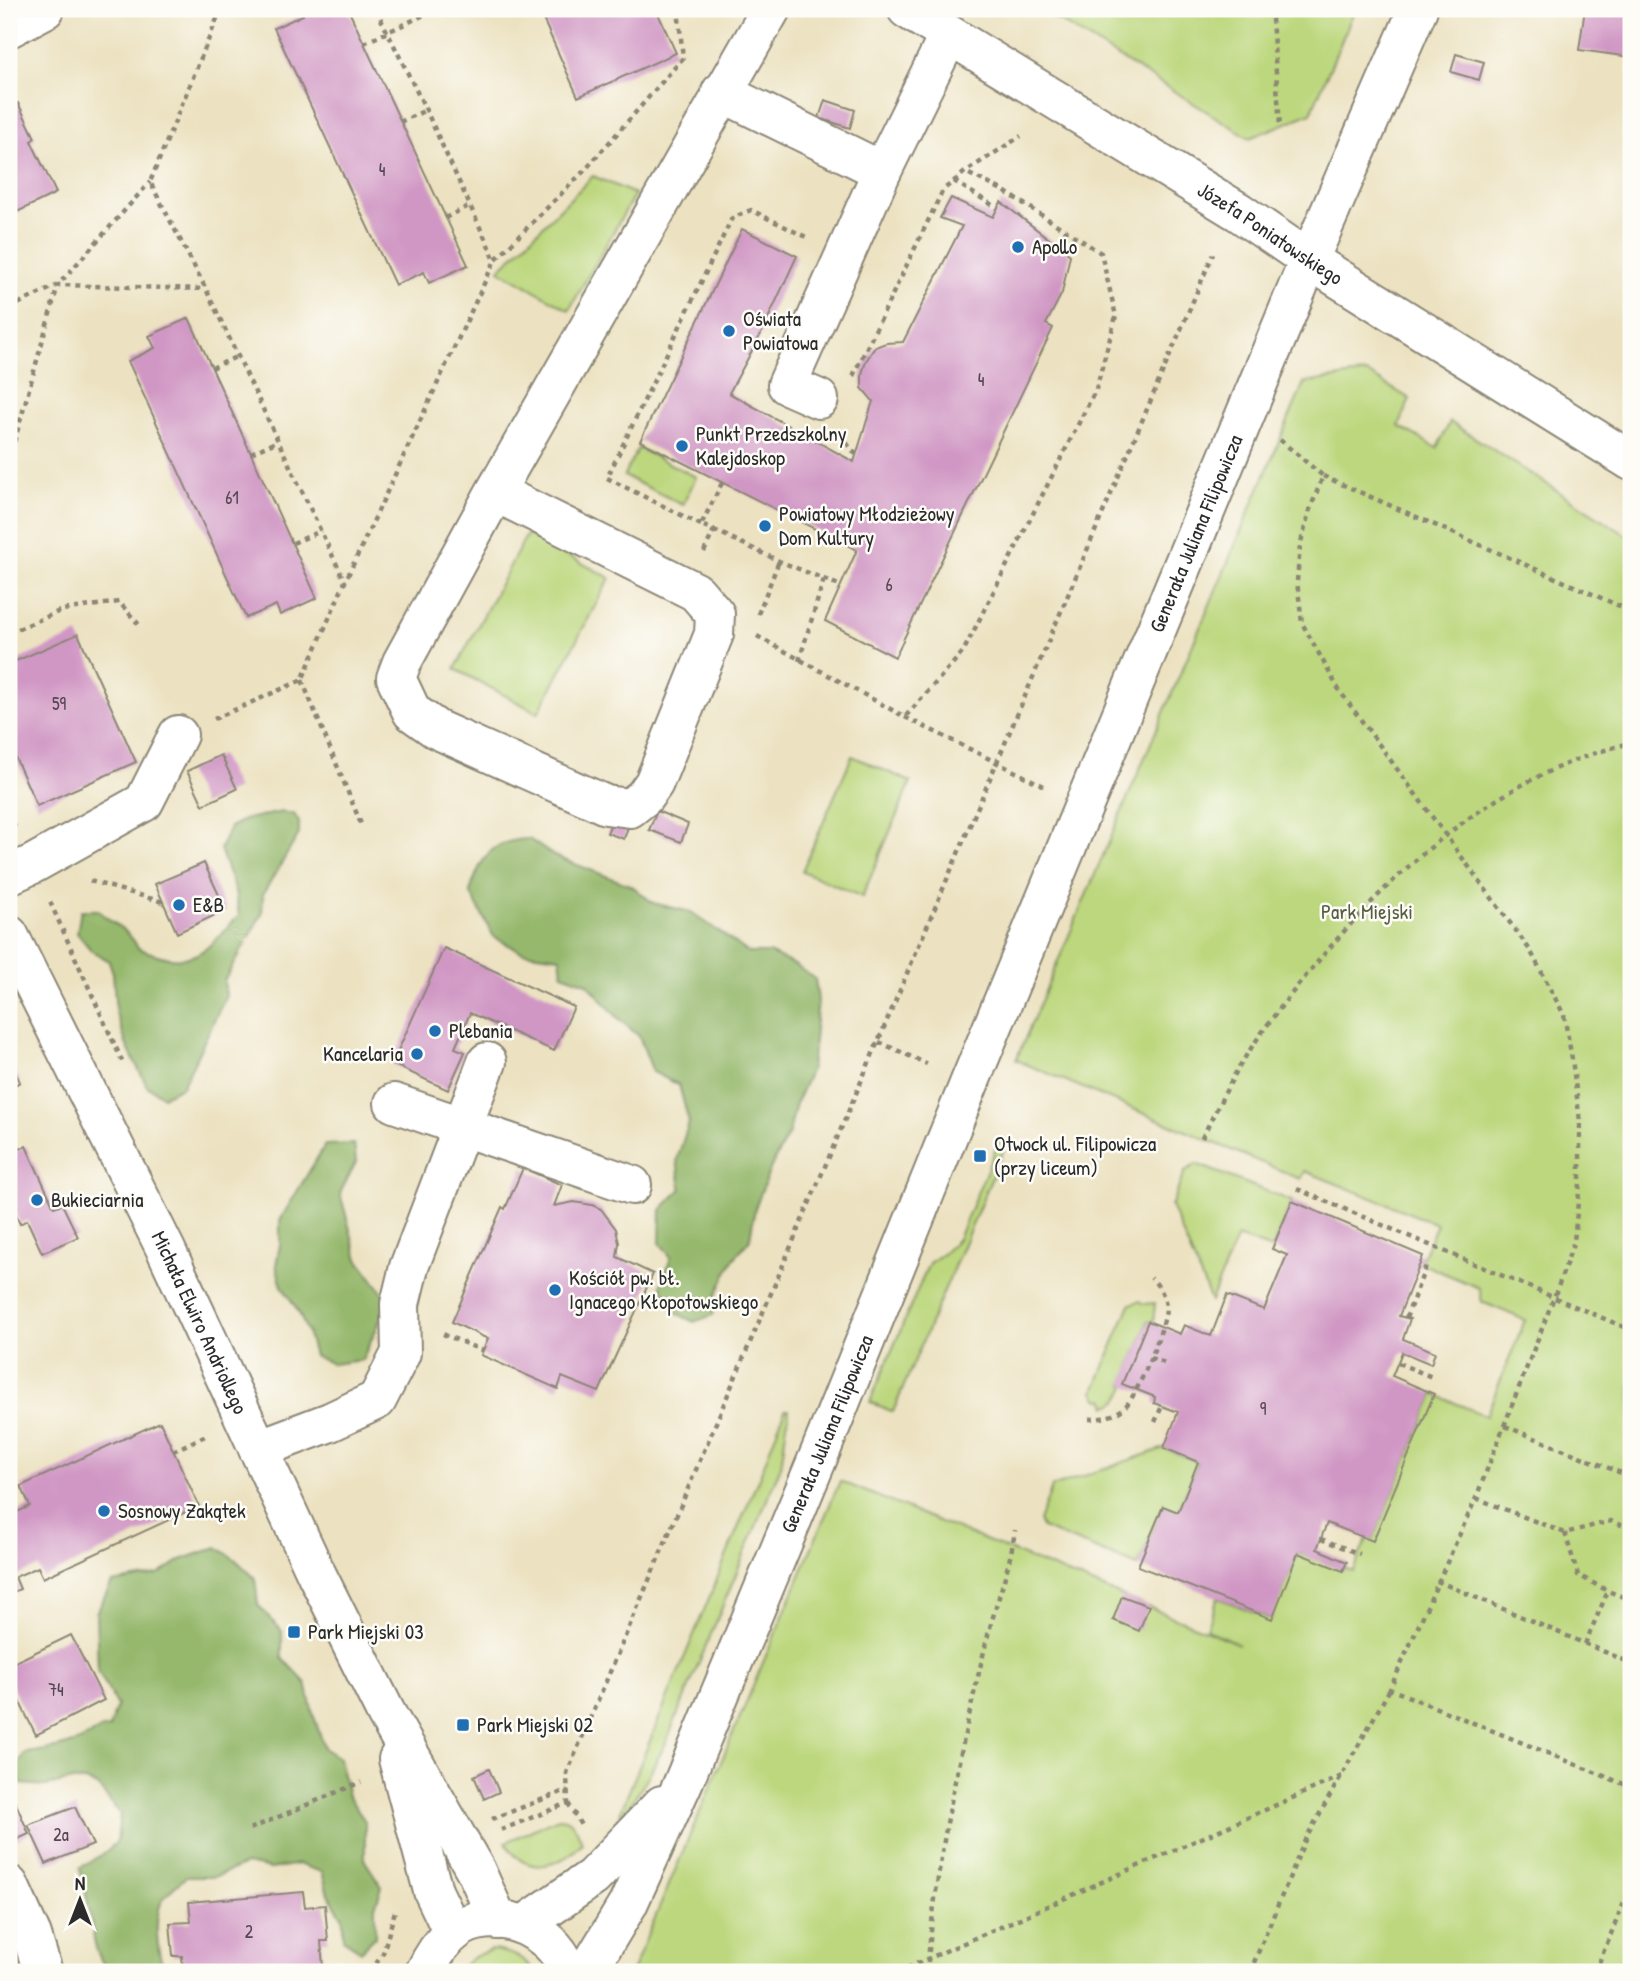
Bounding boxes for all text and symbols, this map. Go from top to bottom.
house number: 4 [379,157,386,182]
street label: Józefa Poniatowskiego [1192,175,1348,292]
place label: Apollo [1032,232,1077,261]
marker: Apollo [1010,239,1026,255]
place label: Oświata Powiatowa [743,304,818,357]
marker: Oświata Powiatowa [721,323,737,339]
house number: 4 [978,367,985,392]
place label: Punkt Przedszkolny Kalejdoskop [696,419,847,472]
street label: Generała Juliana Filipowicza [1142,430,1249,637]
marker: Punkt Przedszkolny Kalejdoskop [674,438,690,454]
house number: 61 [225,485,239,510]
place label: Powiatowy Młodzieżowy Dom Kultury [779,499,955,552]
marker: Powiatowy Młodzieżowy Dom Kultury [757,518,773,534]
house number: 6 [885,572,893,597]
house number: 59 [52,691,66,716]
place label: E&B [193,890,224,919]
marker: E&B [171,897,187,913]
park label: Park Miejski [1321,897,1413,926]
place label: Plebania [449,1016,512,1045]
marker: Plebania [427,1023,443,1039]
place label: Kancelaria [323,1039,403,1068]
marker: Kancelaria [409,1046,425,1062]
place label: Otwock ul. Filipowicza (przy liceum) [994,1129,1156,1182]
marker: Otwock ul. Filipowicza (przy liceum) [972,1148,988,1164]
place label: Bukieciarnia [51,1185,143,1214]
marker: Bukieciarnia [29,1192,45,1208]
street label: Michała Elwiro Andriollego [145,1226,255,1419]
place label: Kościół pw. bł. Ignacego Kłopotowskiego [569,1263,758,1316]
marker: Kościół pw. bł. Ignacego Kłopotowskiego [547,1282,563,1298]
street label: Generała Juliana Filipowicza [773,1331,880,1537]
house number: 9 [1260,1396,1267,1421]
place label: Sosnowy Zakątek [118,1496,246,1525]
marker: Sosnowy Zakątek [96,1503,112,1519]
place label: Park Miejski 03 [308,1617,424,1646]
marker: Park Miejski 03 [286,1624,302,1640]
house number: 74 [48,1677,64,1702]
place label: Park Miejski 02 [477,1710,593,1739]
marker: Park Miejski 02 [455,1717,471,1733]
house number: 2a [53,1822,69,1847]
north arrow [46,1866,116,1936]
text: N [75,1870,85,1896]
house number: 2 [245,1919,254,1944]

